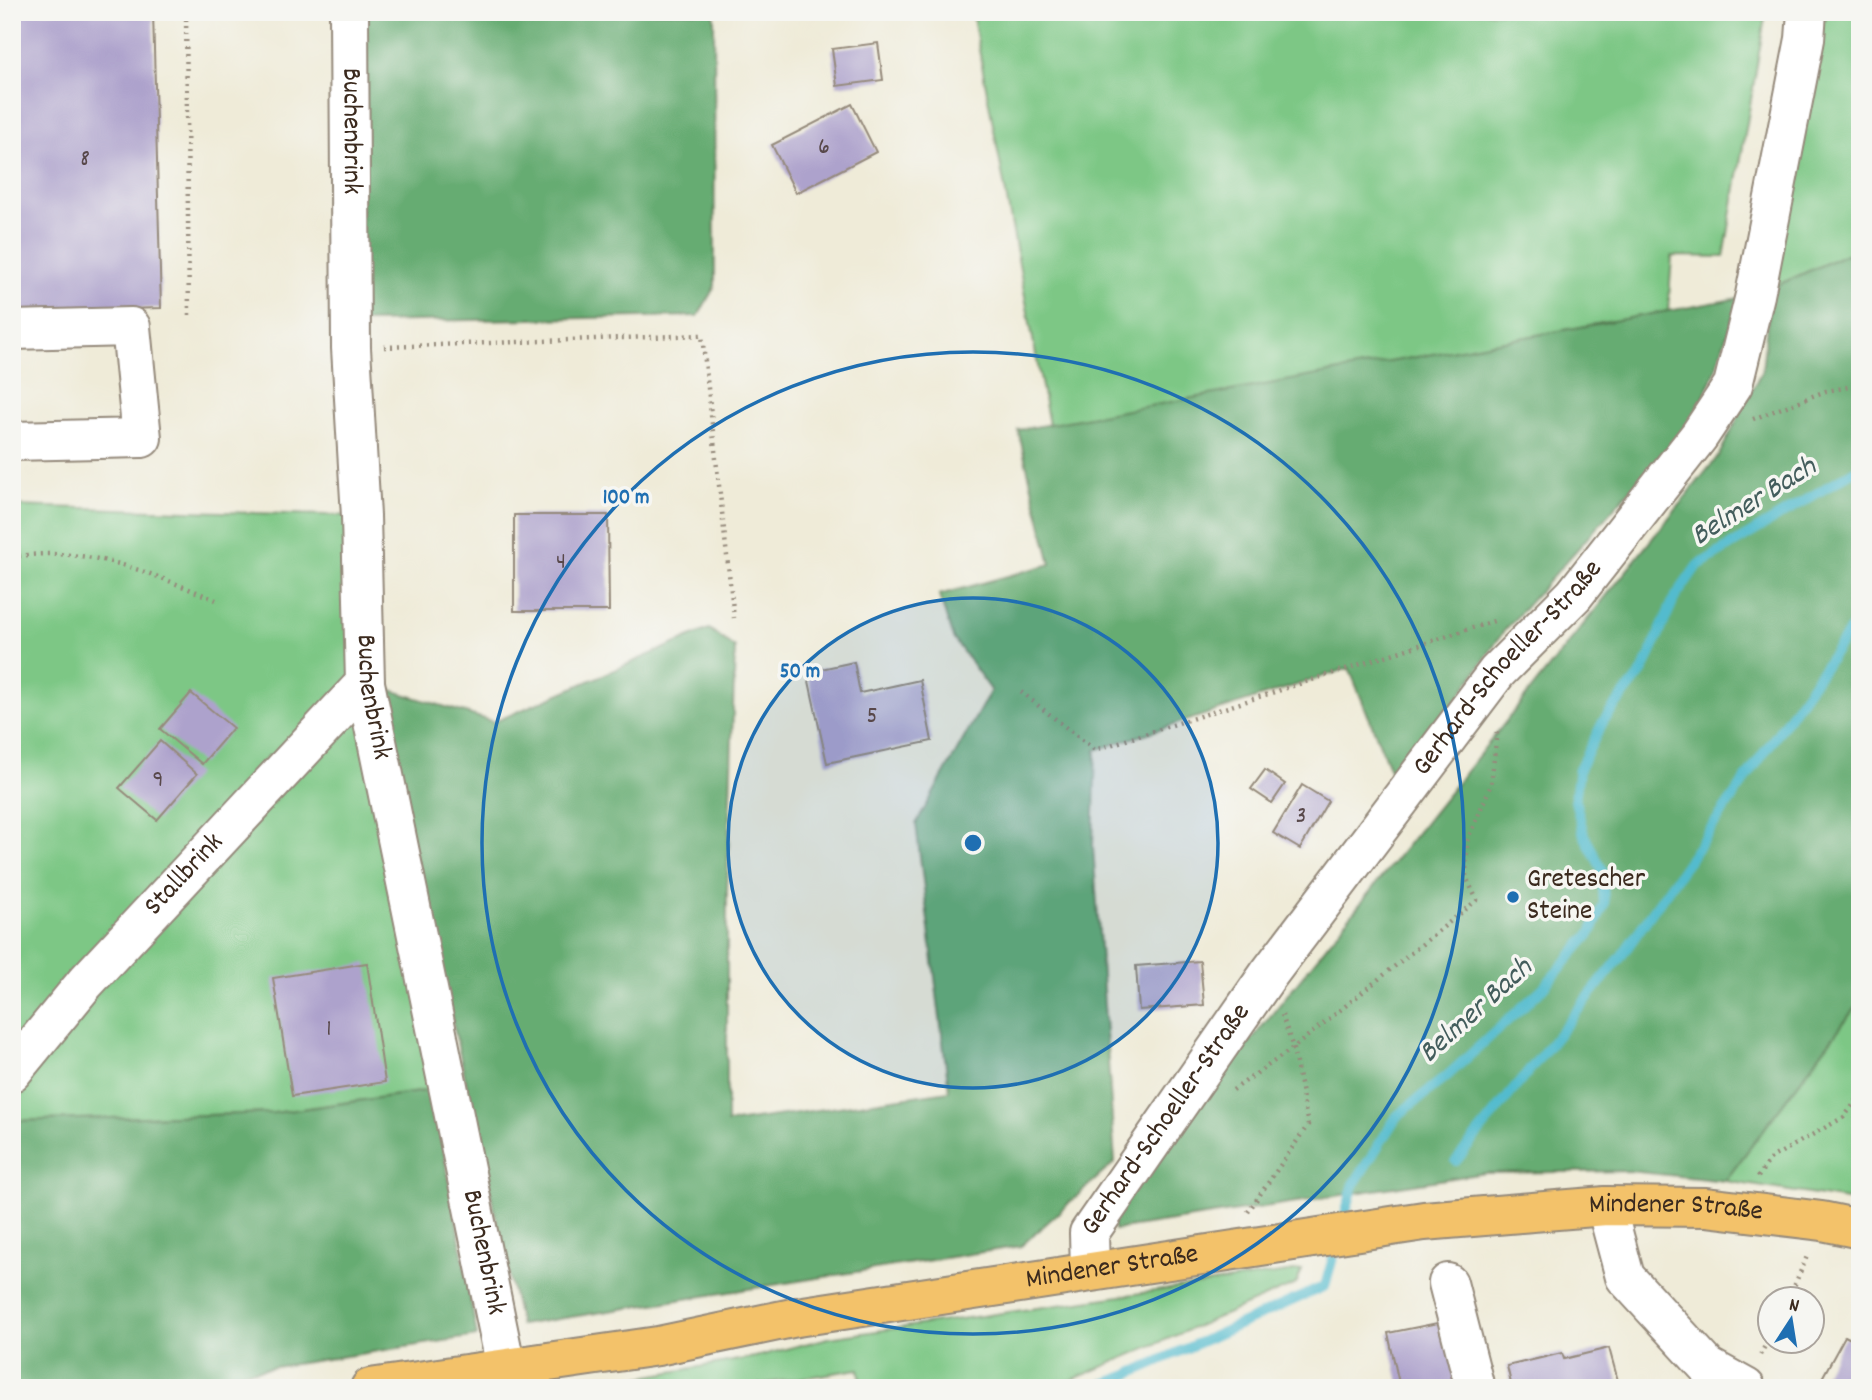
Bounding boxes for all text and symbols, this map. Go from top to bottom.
street label: Buchenbrink [329,67,370,195]
house number: 6 [818,131,830,165]
house number: 8 [80,143,90,177]
water label: Belmer Bach [1684,447,1827,558]
text: 100 m [603,484,649,514]
house number: 4 [556,546,566,580]
street label: Gerhard-Schoeller-Straße [1404,552,1614,786]
street label: Buchenbrink [344,634,400,763]
text: 50 m [780,658,820,688]
house number: 5 [866,700,878,734]
house number: 9 [153,764,164,798]
house number: 3 [1296,800,1306,834]
street label: Stallbrink [136,825,234,926]
centre of rings [961,831,985,855]
place label: Gretescher Steine [1527,861,1646,933]
marker: Gretescher Steine [1505,889,1521,905]
water label: Belmer Bach [1410,948,1545,1075]
street label: Gerhard-Schoeller-Straße [1072,996,1262,1245]
house number: 1 [326,1013,332,1047]
street label: Mindener Straße [1587,1186,1765,1234]
street label: Buchenbrink [450,1187,515,1319]
street label: Mindener Straße [1023,1236,1201,1302]
north arrow [1756,1284,1826,1354]
text: N [1786,1293,1801,1321]

